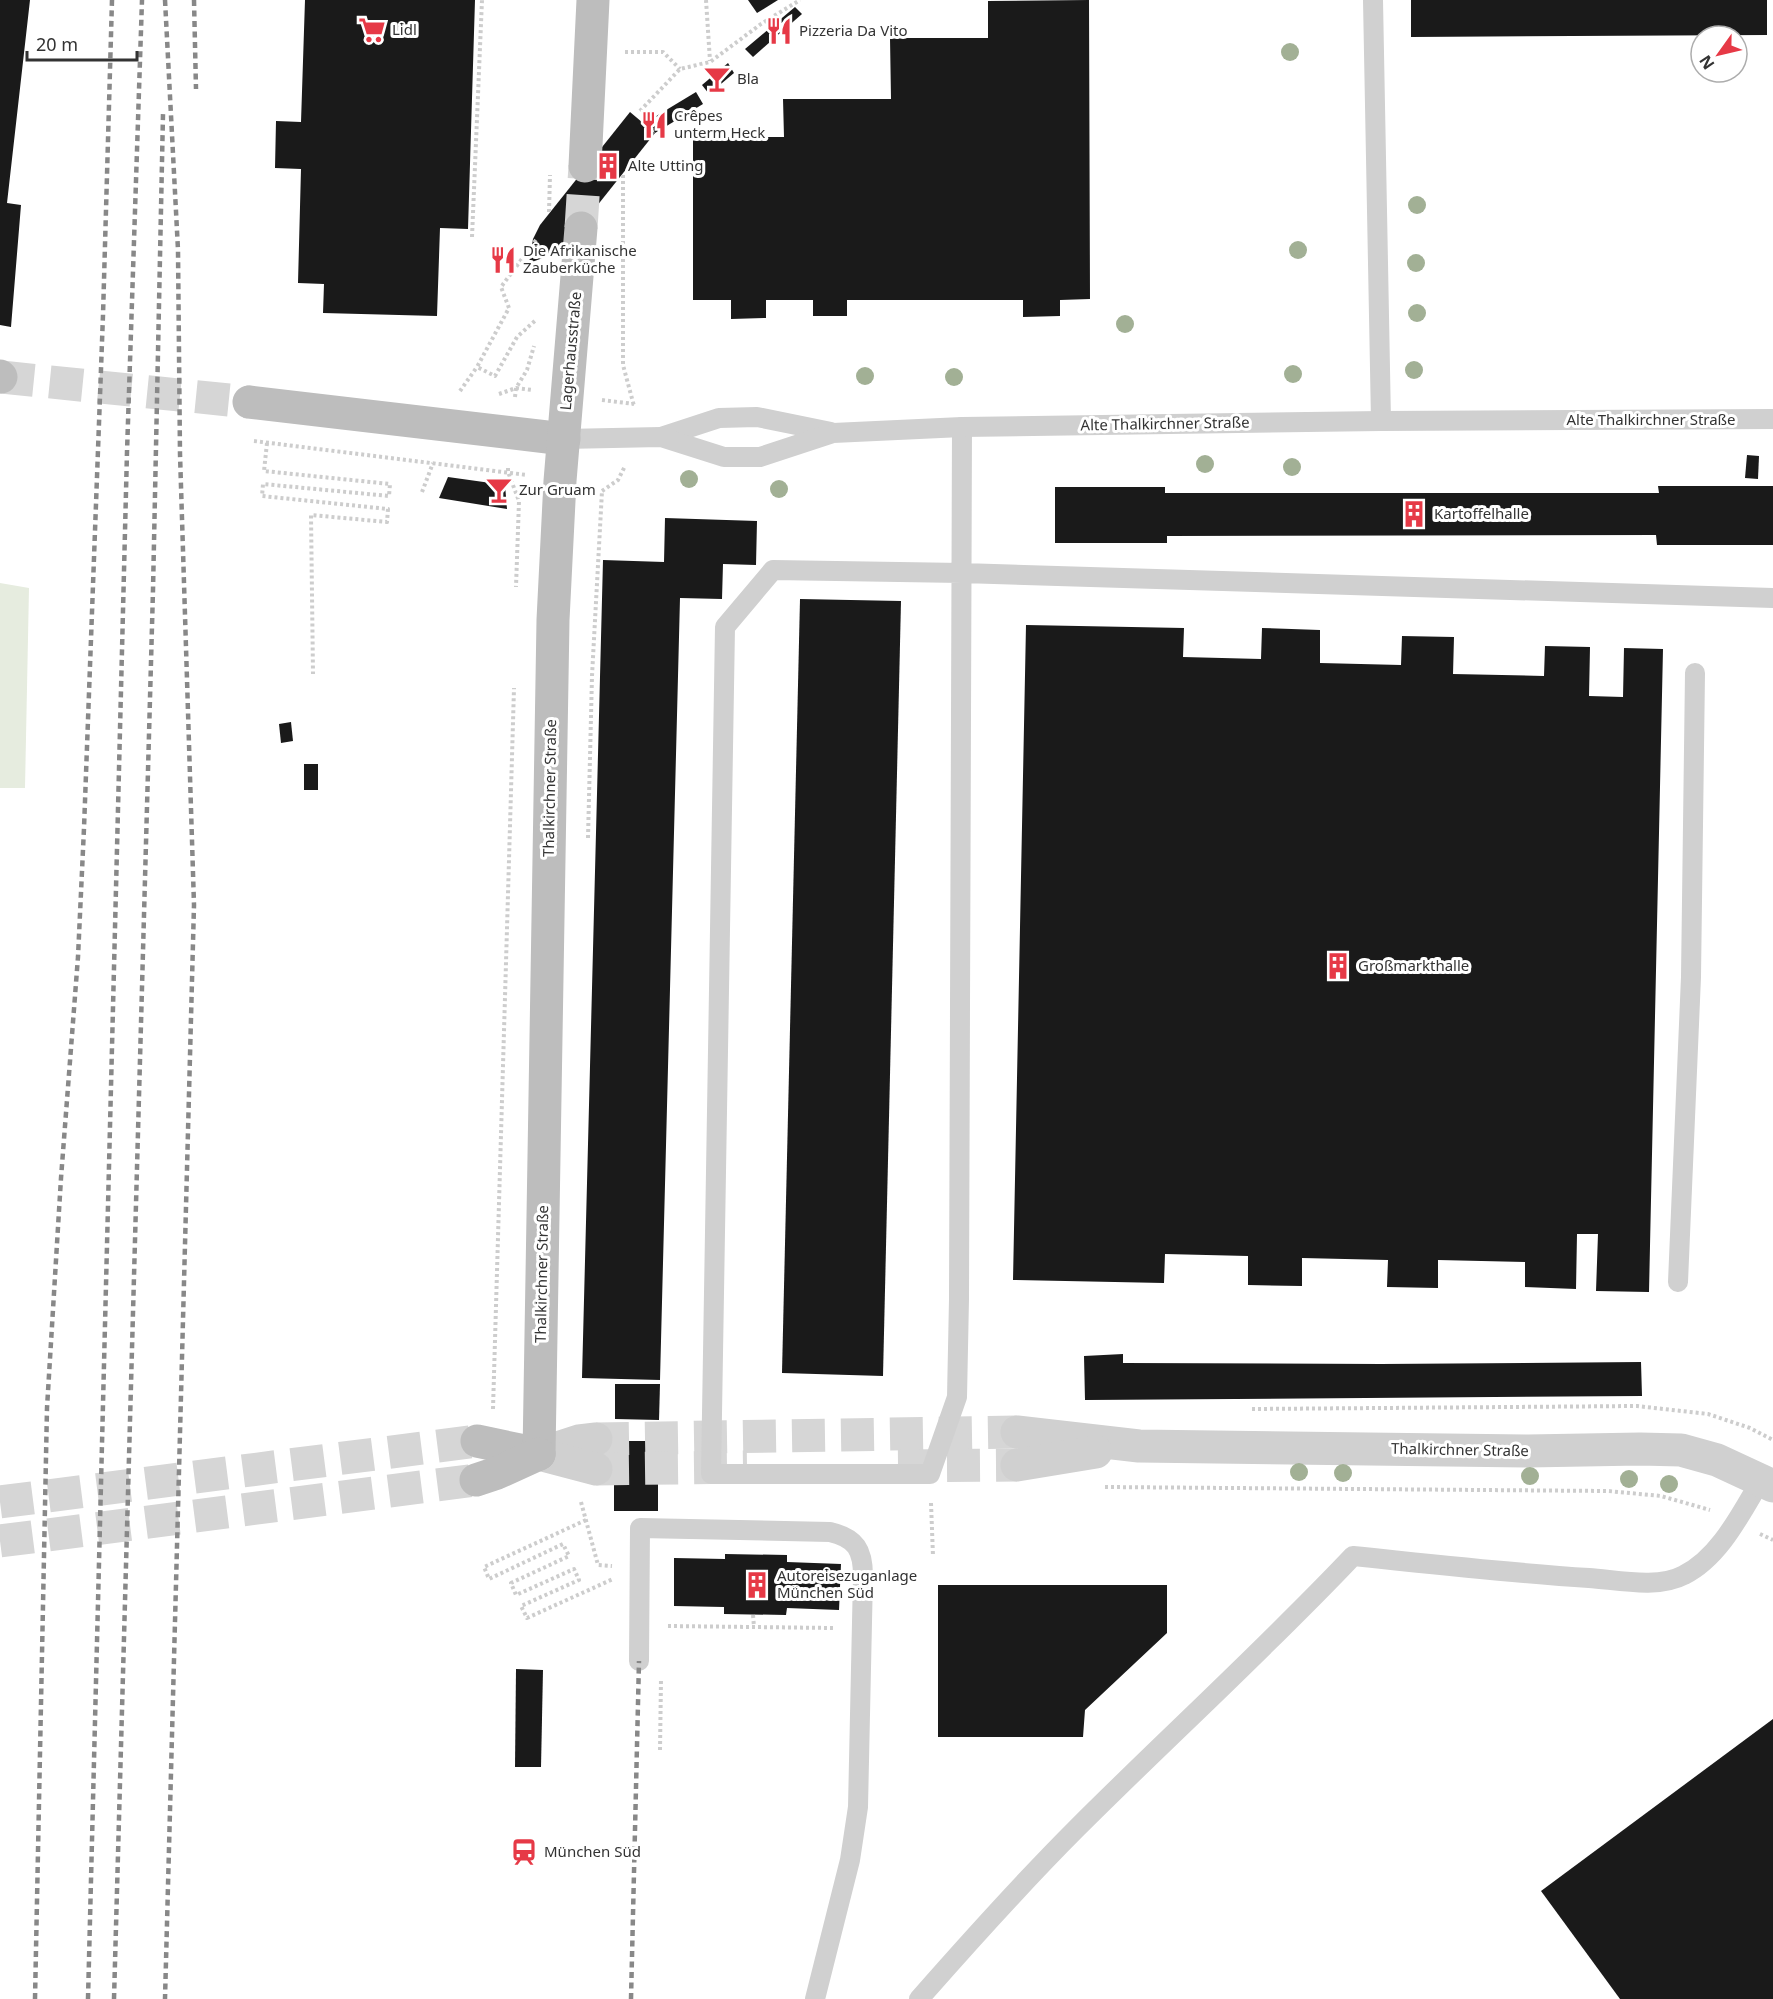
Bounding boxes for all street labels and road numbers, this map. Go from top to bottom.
street label: Lagerhausstraße [555,291,585,411]
street label: Alte Thalkirchner Straße [1566,409,1736,429]
street label: Alte Thalkirchner Straße [1080,412,1250,434]
street label: Thalkirchner Straße [538,719,560,857]
street label: Thalkirchner Straße [530,1205,552,1343]
street label: Thalkirchner Straße [1391,1438,1529,1460]

